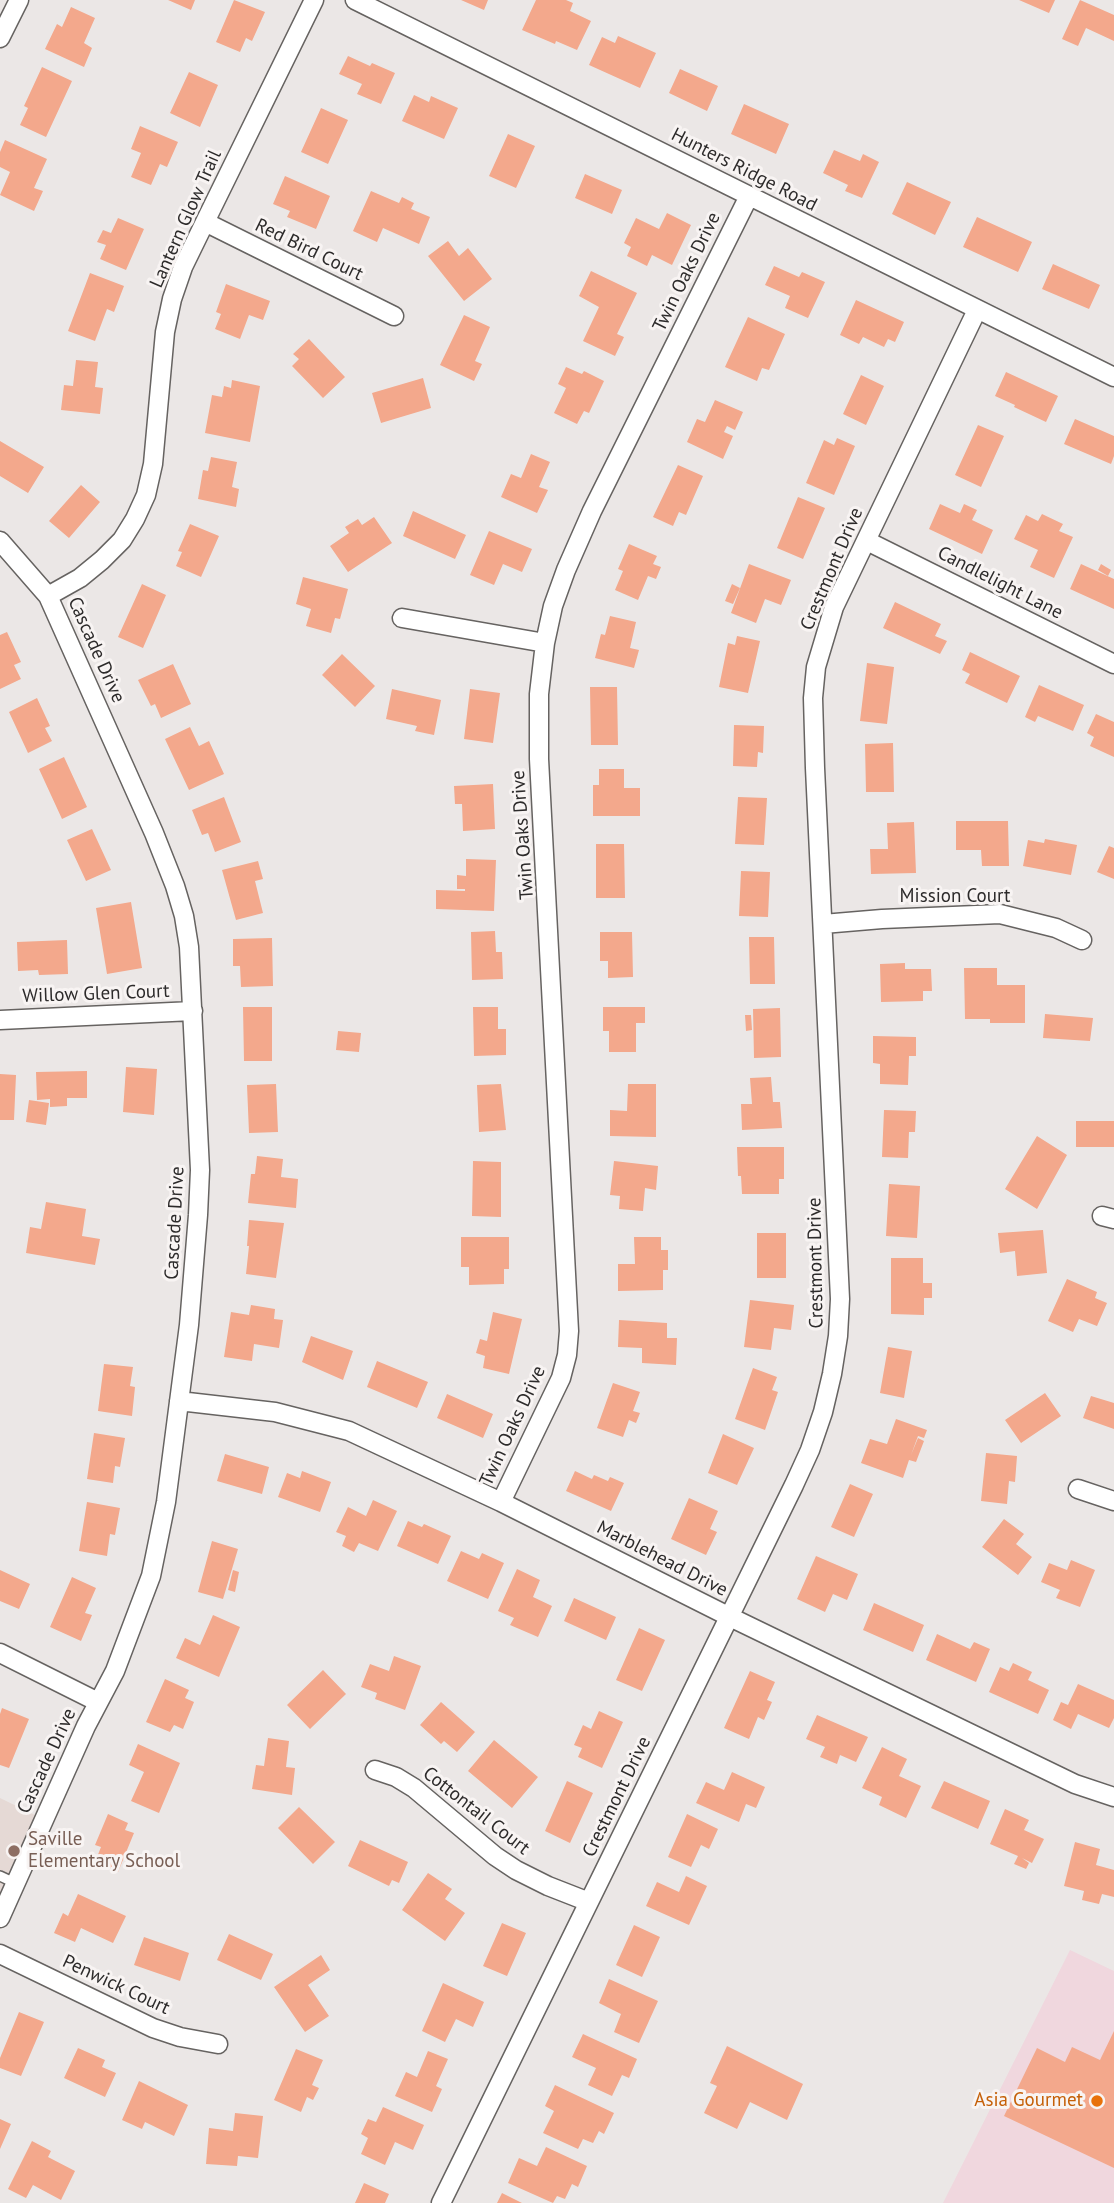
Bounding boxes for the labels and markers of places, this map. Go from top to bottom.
place label: Saville Elementary School [28,1829,180,1873]
marker: Saville Elementary School [6,1843,22,1859]
place label: Asia Gourmet [974,2090,1083,2112]
marker: Asia Gourmet [1089,2093,1105,2109]

